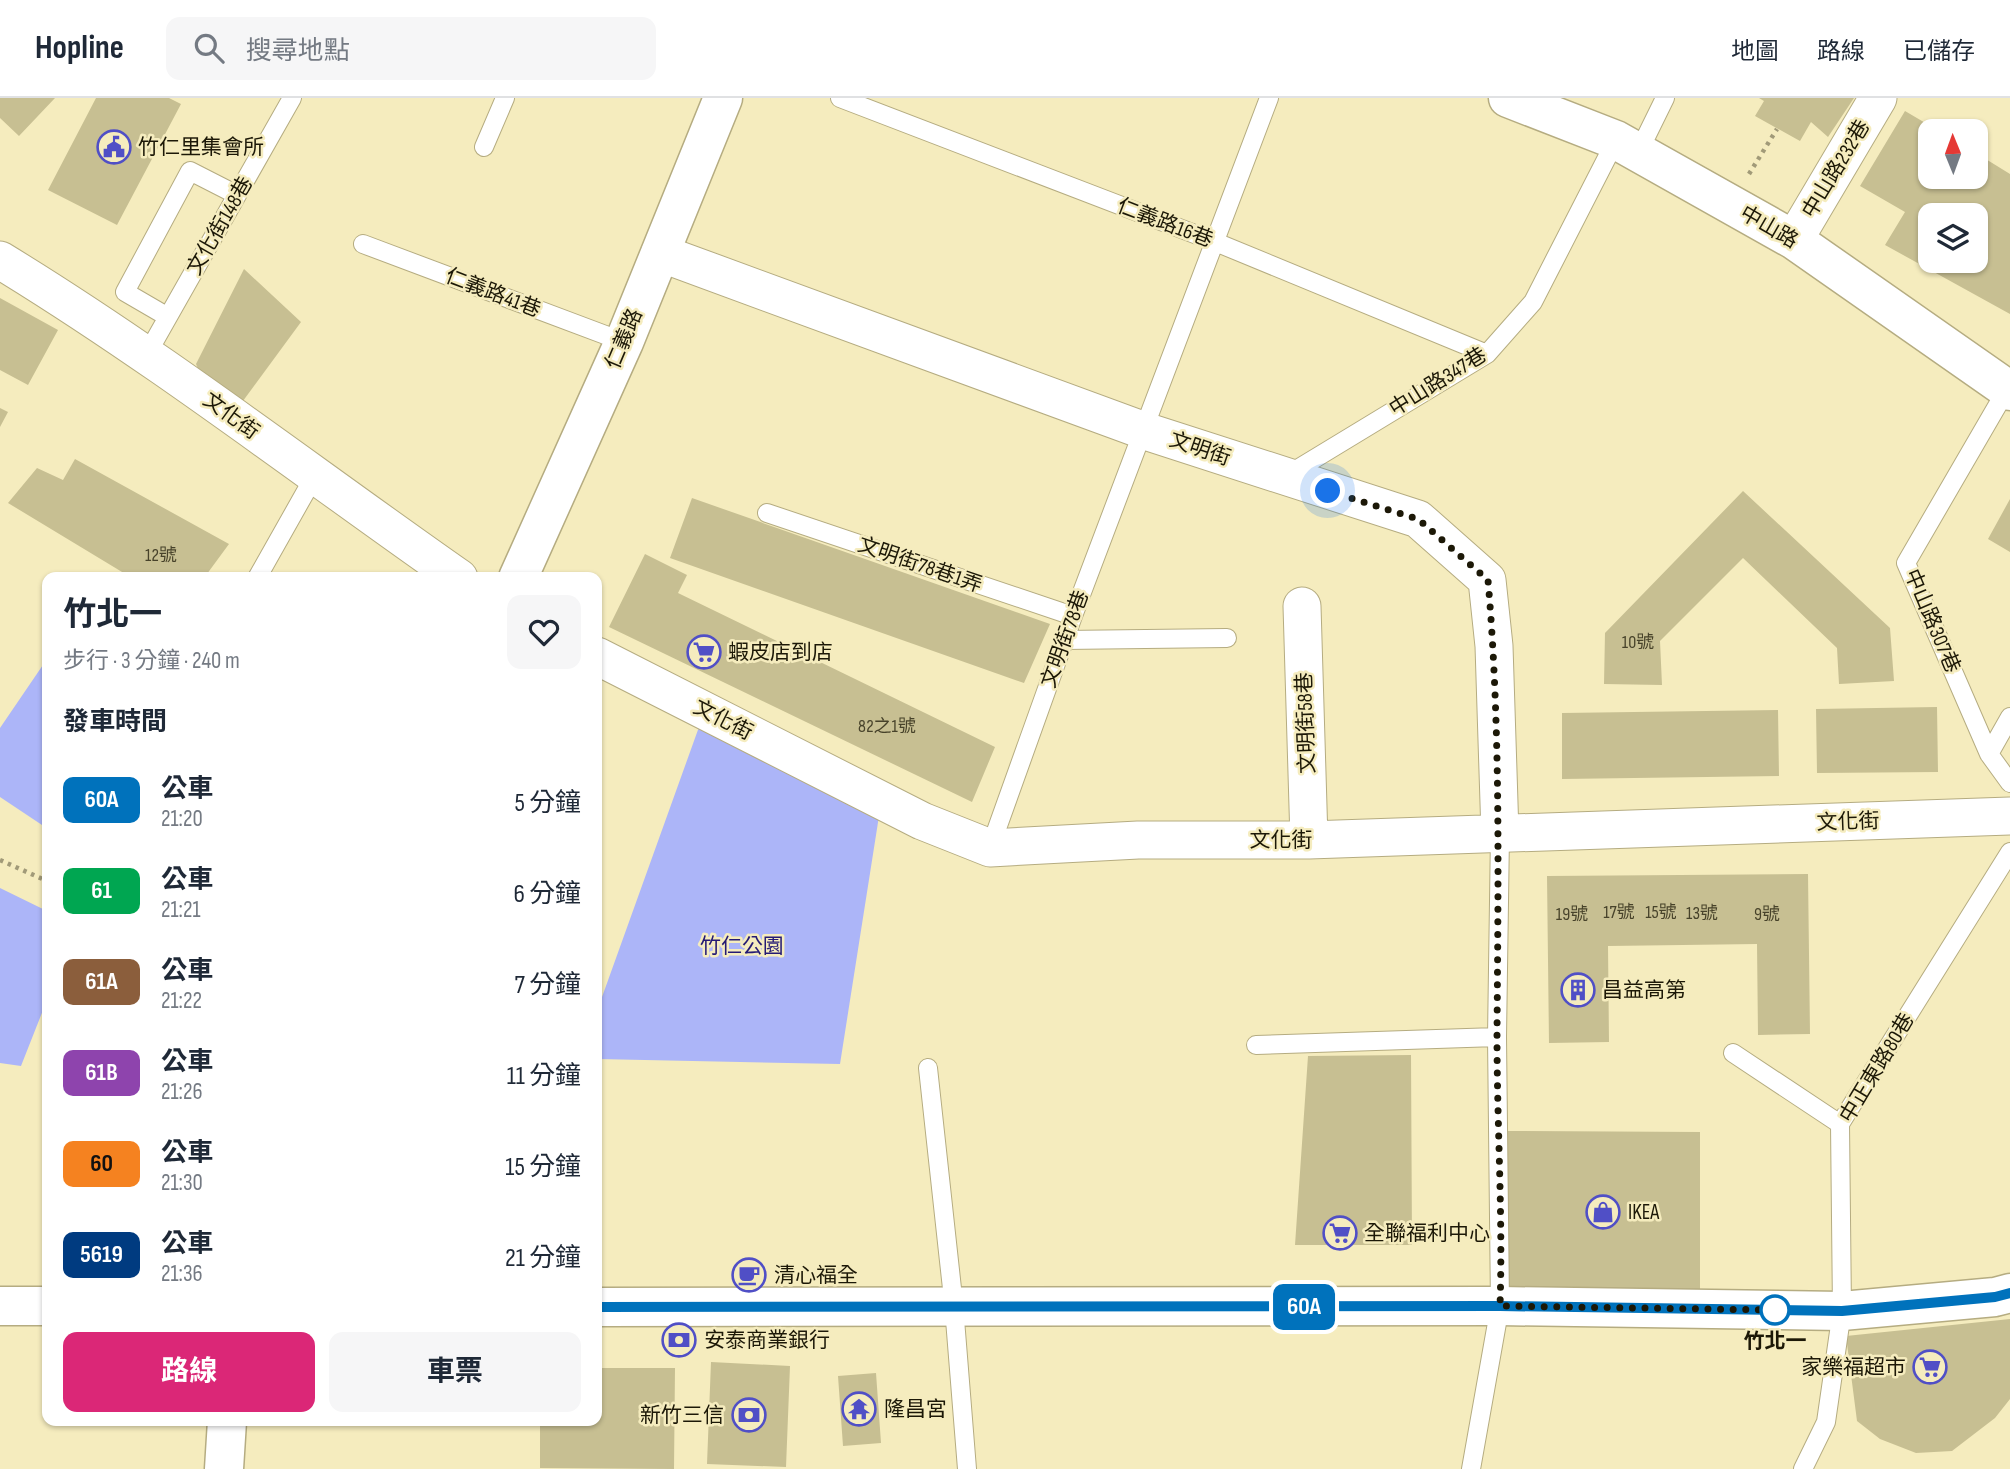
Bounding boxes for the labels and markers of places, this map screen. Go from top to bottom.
public building icon: 竹仁里集會所 [95,128,133,166]
place label: 竹仁里集會所 [138,135,264,160]
supermarket icon: 蝦皮店到店 [685,633,723,671]
place label: 蝦皮店到店 [728,640,833,665]
building icon: 昌益高第 [1559,971,1597,1009]
place label: 昌益高第 [1602,978,1686,1003]
shop icon: IKEA [1584,1193,1622,1231]
place label: IKEA [1628,1200,1660,1225]
supermarket icon: 全聯福利中心 [1321,1214,1359,1252]
place label: 全聯福利中心 [1364,1221,1490,1246]
cafe icon: 清心福全 [730,1256,768,1294]
place label: 清心福全 [774,1263,858,1288]
marker: 竹北一 [1760,1295,1790,1325]
bank icon: 安泰商業銀行 [660,1321,698,1359]
place label: 安泰商業銀行 [704,1328,830,1353]
place label: 竹北一 [1744,1329,1807,1354]
supermarket icon: 家樂福超市 [1911,1348,1949,1386]
place label: 家樂福超市 [1801,1355,1906,1380]
temple icon: 隆昌宮 [840,1390,878,1428]
bank icon: 新竹三信 [730,1396,768,1434]
place label: 隆昌宮 [884,1397,947,1422]
place label: 新竹三信 [640,1403,724,1428]

